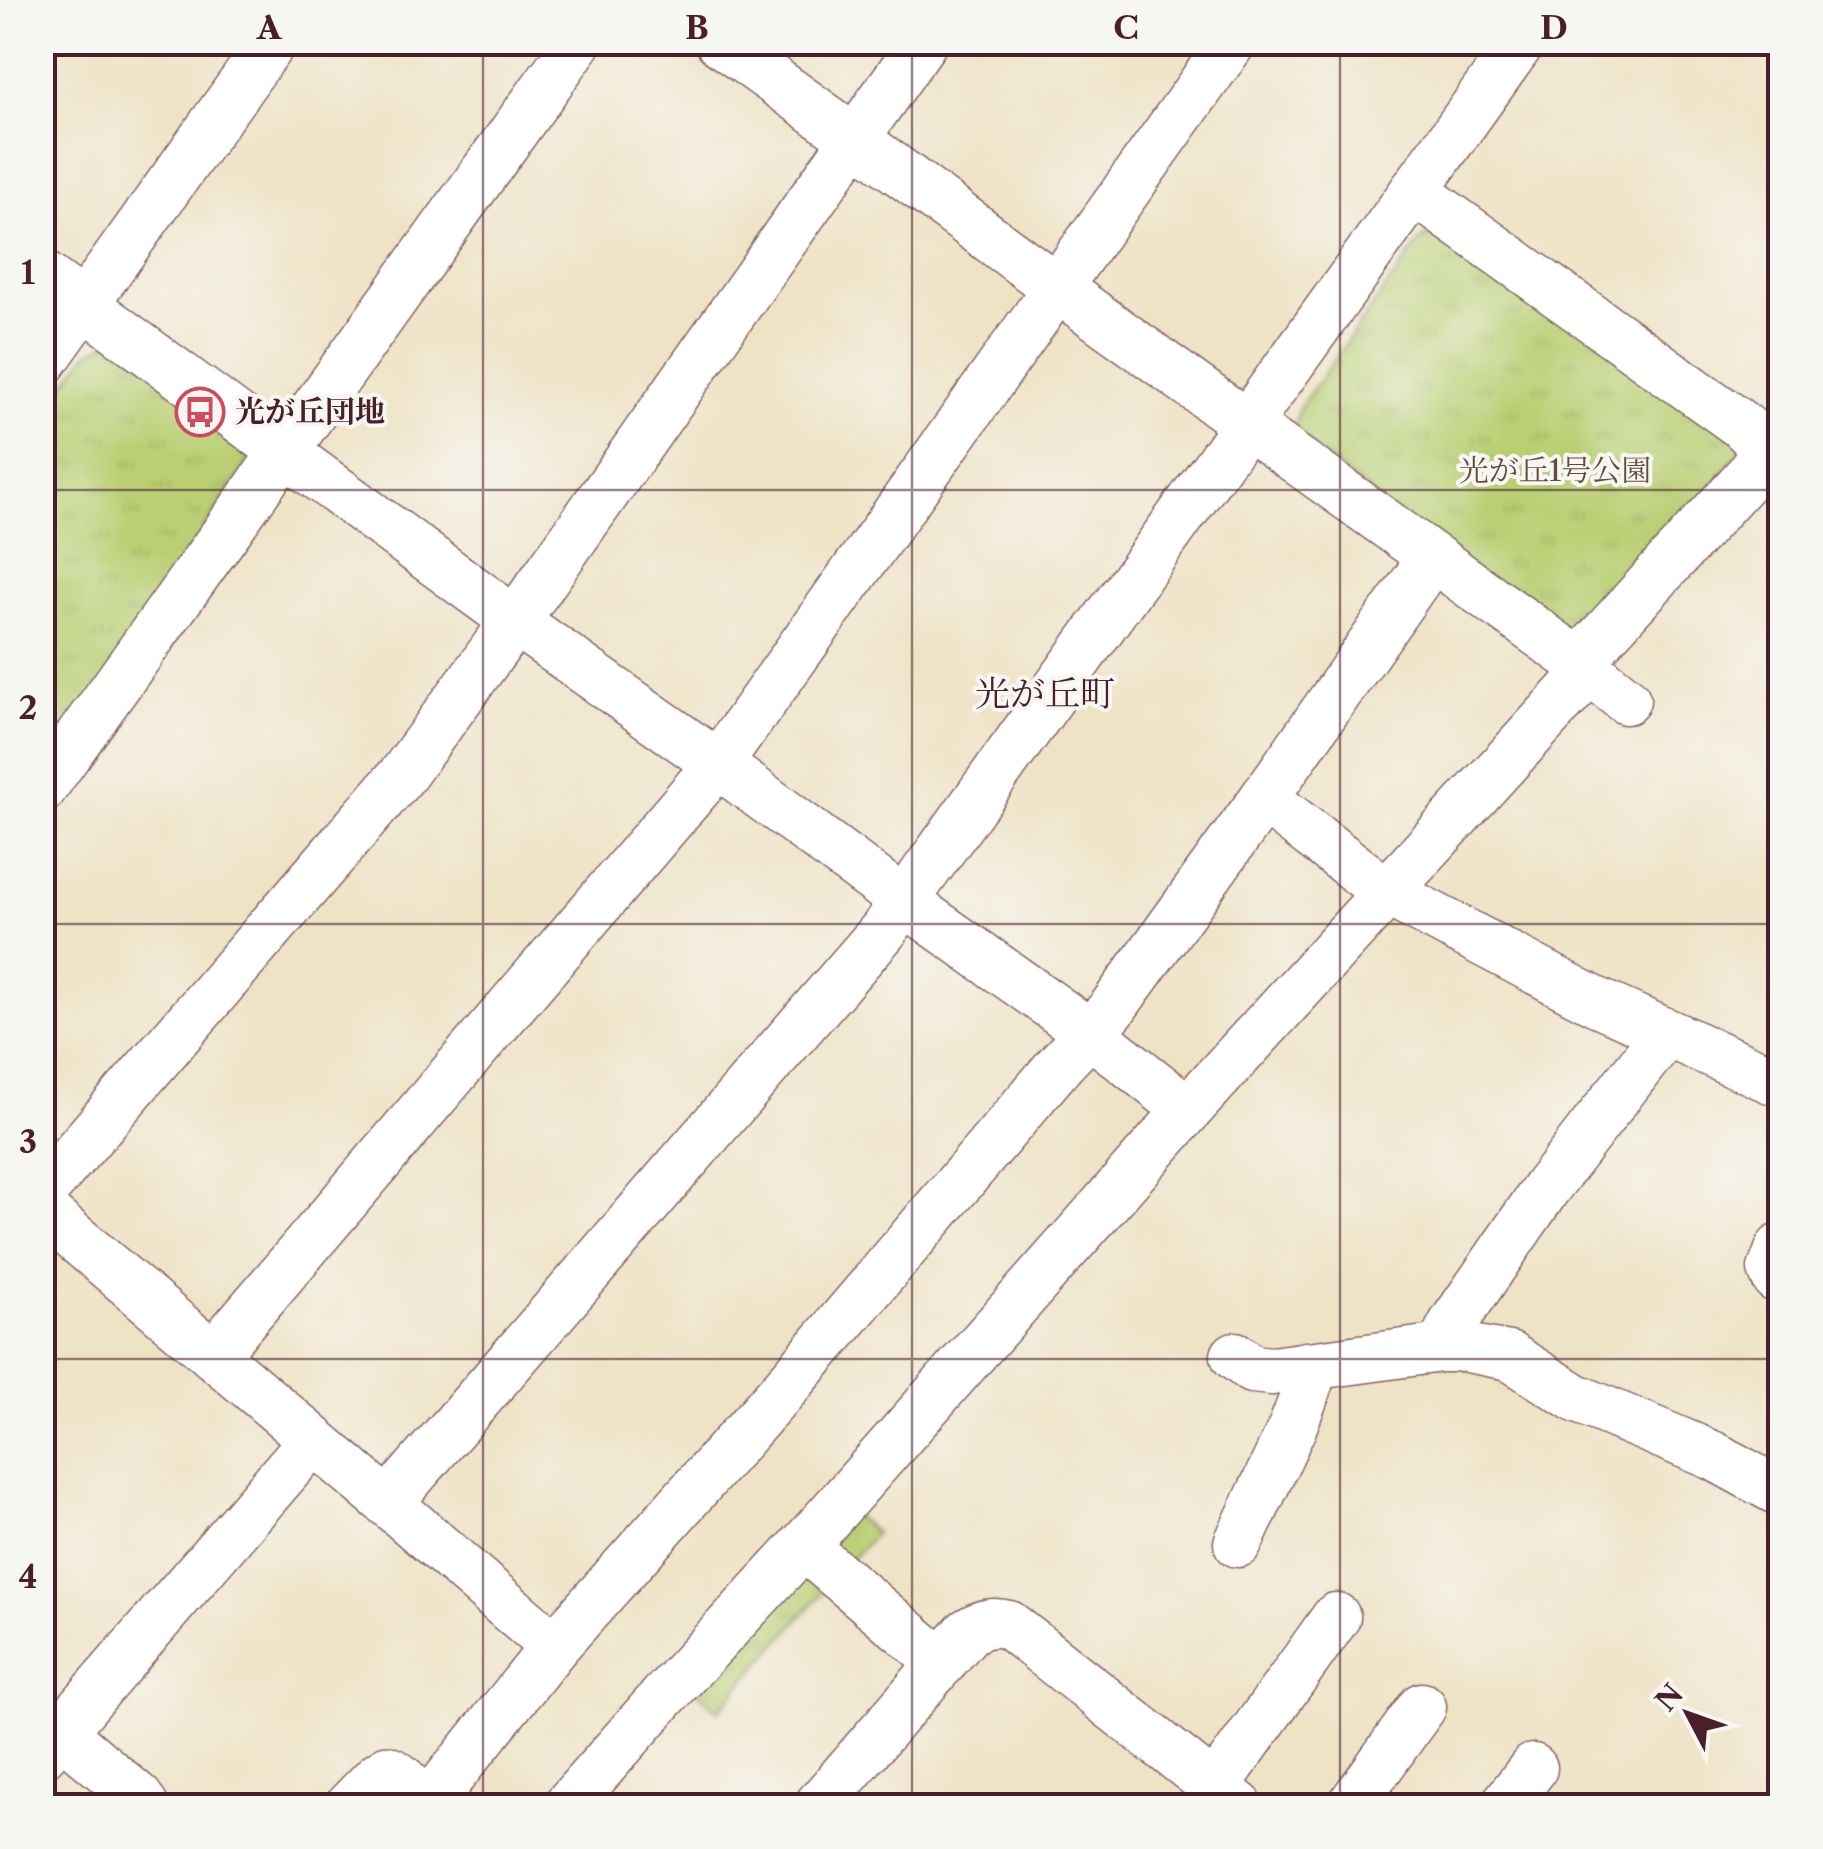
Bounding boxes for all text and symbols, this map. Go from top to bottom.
text: A [256,8,283,47]
text: B [685,8,709,47]
text: C [1113,8,1139,47]
text: D [1540,8,1568,47]
text: 1 [21,253,36,292]
bus stop icon: 光が丘団地 [174,386,226,438]
place label: 光が丘団地 [235,393,385,430]
park label: 光が丘1号公園 [1459,452,1651,489]
district label: 光が丘町 [975,672,1115,715]
text: 2 [19,688,37,727]
text: 3 [19,1122,37,1161]
text: 4 [19,1557,37,1596]
north arrow [1638,1664,1738,1764]
text: N [1648,1677,1690,1718]

